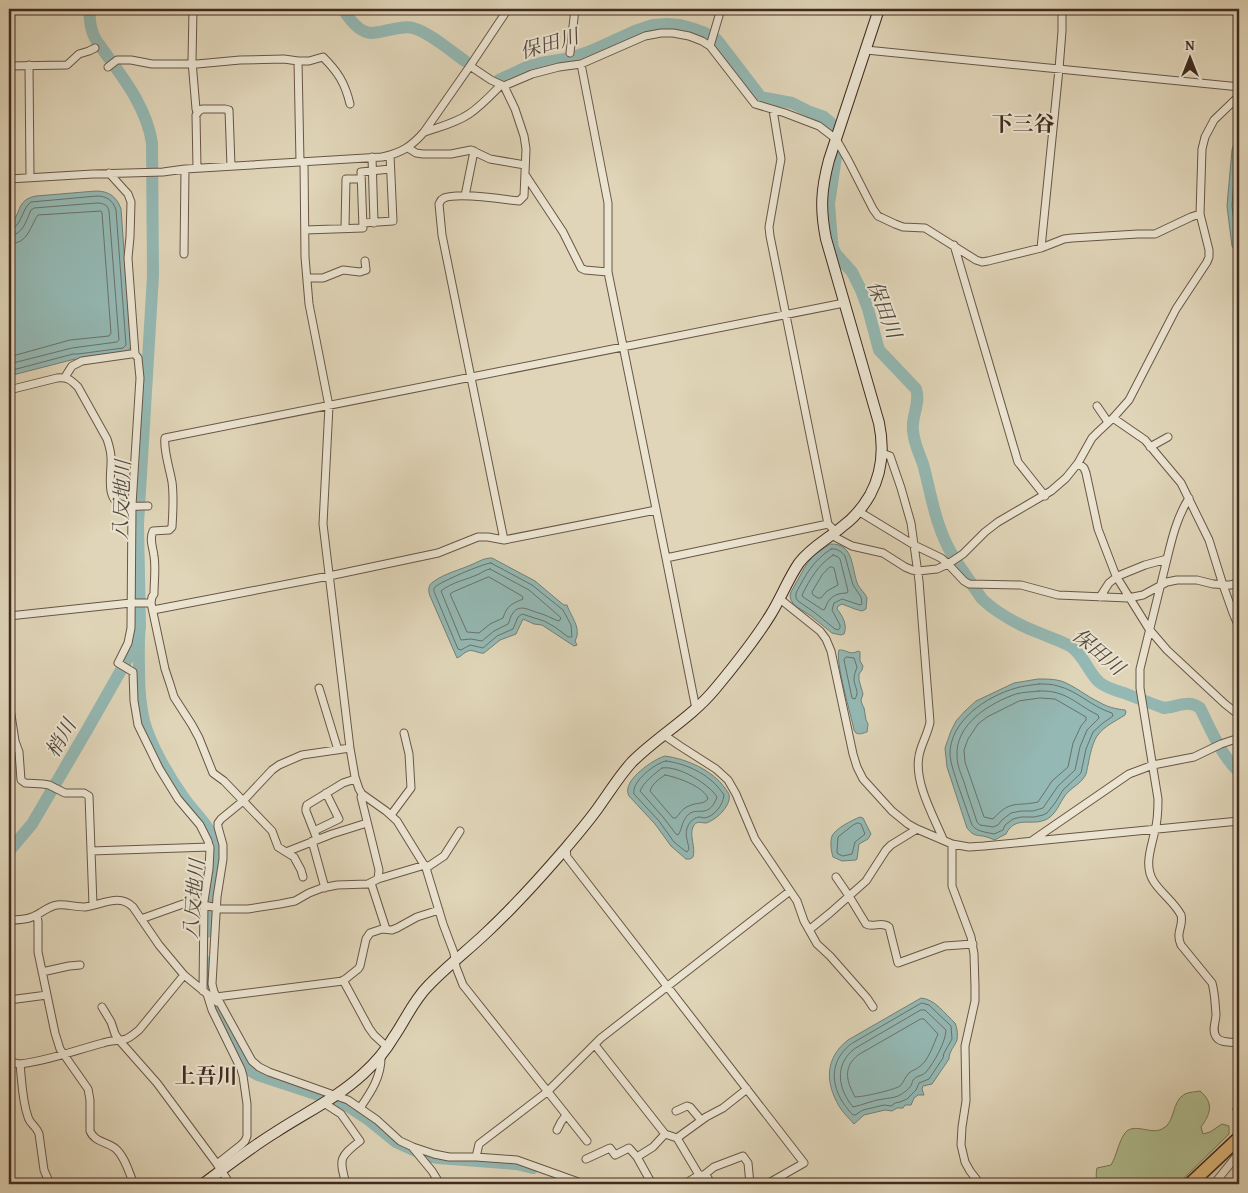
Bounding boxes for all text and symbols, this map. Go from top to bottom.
water label: 保田川 [516,20,584,65]
north arrow [1166,32,1216,82]
text: N [1185,35,1195,55]
district label: 下三谷 [992,108,1055,139]
water label: 保田川 [861,276,910,344]
water label: 八反地川 [105,458,137,540]
water label: 保田川 [1067,621,1133,683]
water label: 梢川 [37,712,84,763]
water label: 八反地川 [175,856,211,940]
district label: 上吾川 [175,1060,238,1091]

